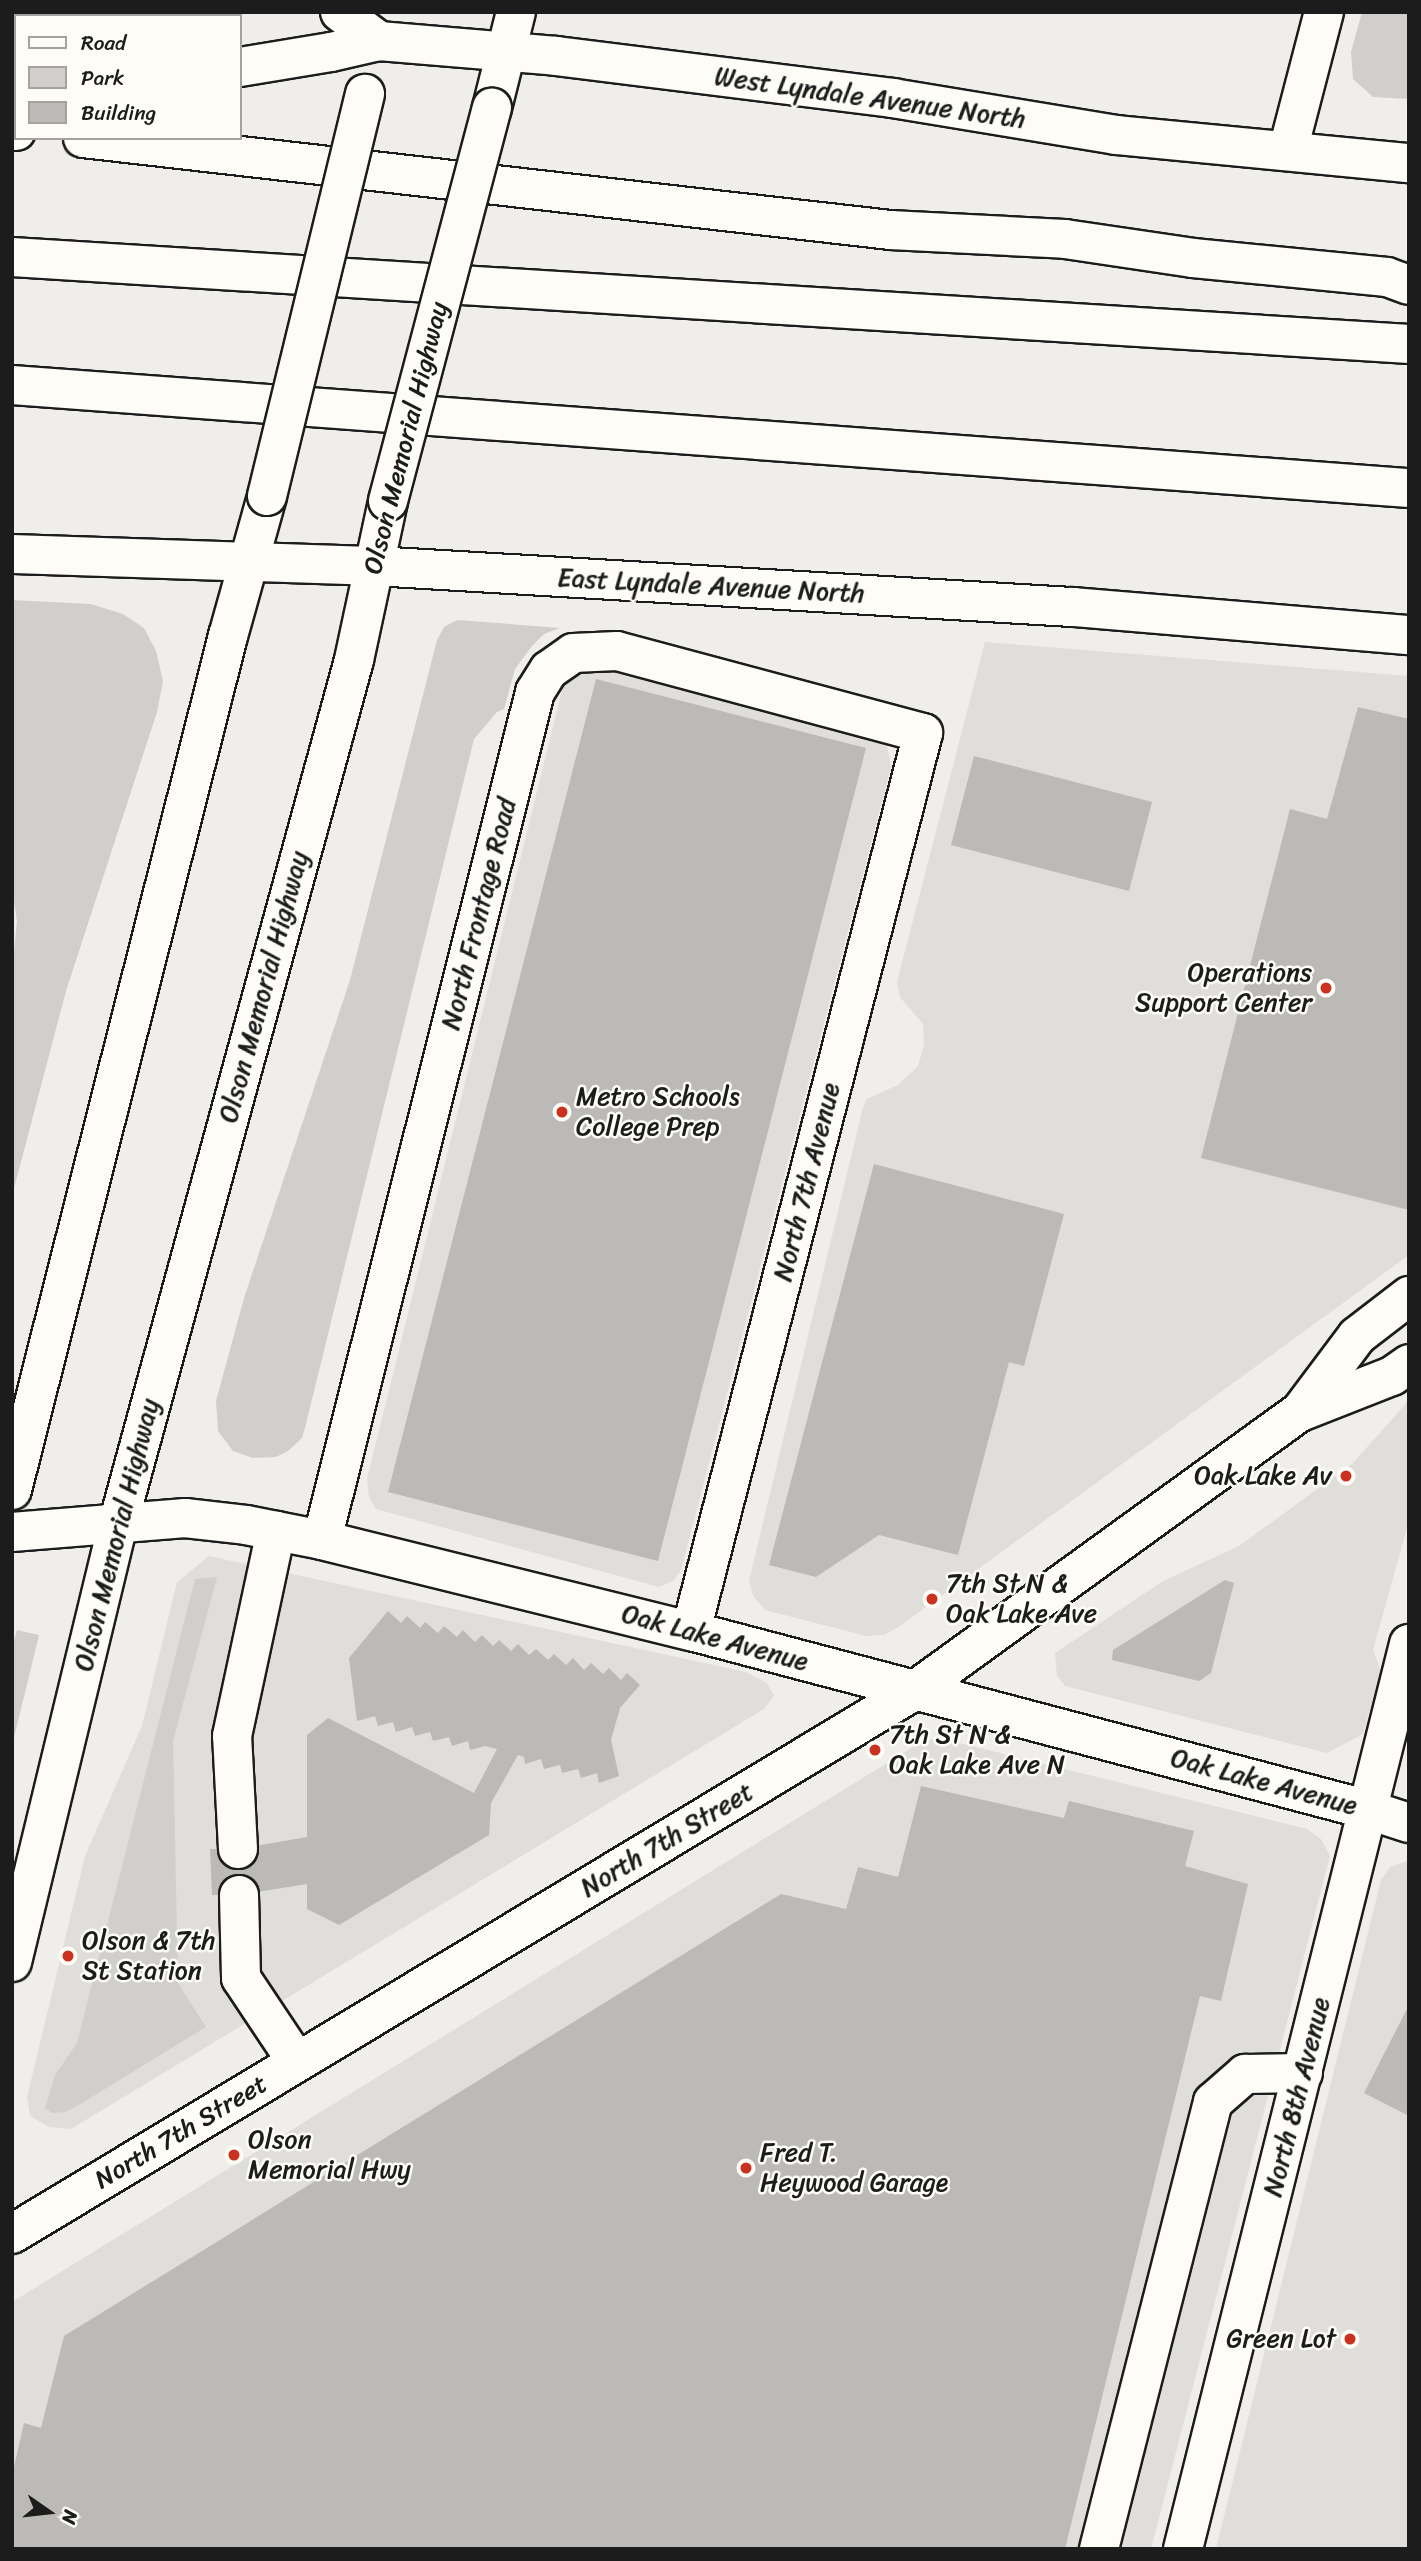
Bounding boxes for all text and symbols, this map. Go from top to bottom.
legend [14,14,242,140]
text: Road [81,24,126,62]
text: Park [81,59,124,97]
street label: West Lyndale Avenue North [712,61,1028,135]
text: Building [81,94,156,132]
street label: Olson Memorial Highway [357,298,455,578]
street label: East Lyndale Avenue North [556,562,866,610]
street label: North Frontage Road [435,795,523,1033]
street label: Olson Memorial Highway [213,848,315,1126]
place label: Operations Support Center [1133,957,1312,1018]
marker: Operations Support Center [1318,980,1334,996]
street label: North 7th Avenue [767,1080,847,1284]
place label: Metro Schools College Prep [576,1081,741,1142]
marker: Metro Schools College Prep [554,1104,570,1120]
street label: Olson Memorial Highway [68,1395,166,1675]
place label: Oak Lake Av [1193,1460,1332,1492]
marker: Oak Lake Av [1338,1468,1354,1484]
place label: 7th St N & Oak Lake Ave [946,1568,1098,1630]
marker: 7th St N & Oak Lake Ave [924,1591,940,1607]
street label: Oak Lake Avenue [618,1598,812,1678]
place label: 7th St N & Oak Lake Ave N [889,1719,1066,1780]
marker: 7th St N & Oak Lake Ave N [867,1742,883,1758]
street label: Oak Lake Avenue [1167,1742,1361,1822]
street label: North 7th Street [575,1776,759,1904]
place label: Olson & 7th St Station [82,1925,215,1986]
marker: Olson & 7th St Station [60,1948,76,1964]
street label: North 8th Avenue [1257,1994,1337,2200]
street label: North 7th Street [89,2068,273,2196]
place label: Olson Memorial Hwy [248,2124,411,2186]
place label: Fred T. Heywood Garage [760,2137,948,2198]
marker: Olson Memorial Hwy [226,2147,242,2163]
marker: Fred T. Heywood Garage [738,2160,754,2176]
place label: Green Lot [1225,2323,1336,2355]
marker: Green Lot [1342,2331,1358,2347]
north arrow [14,2477,84,2547]
text: N [52,2507,87,2528]

